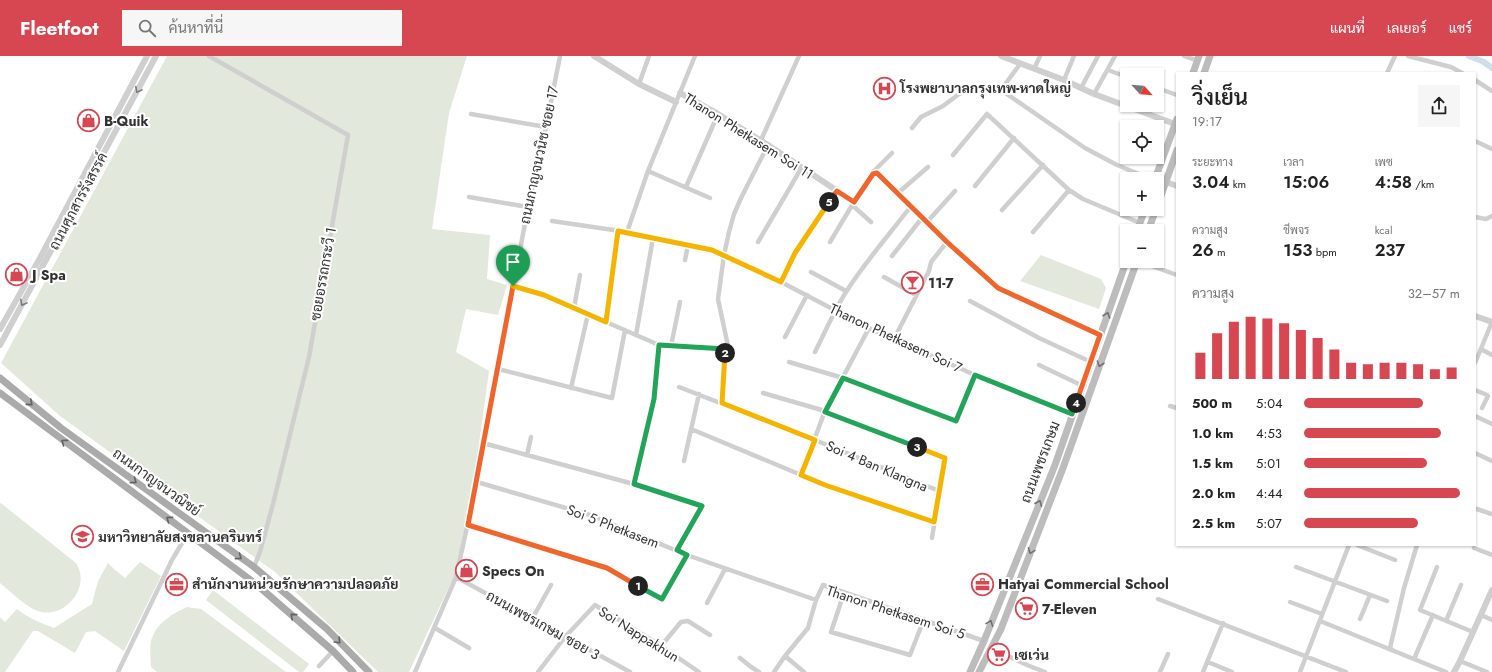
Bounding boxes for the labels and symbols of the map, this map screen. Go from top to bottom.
north arrow [1120,68,1164,112]
hospital icon: โรงพยาบาลกรุงเทพ-หาดใหญ่ [871,75,897,101]
place label: โรงพยาบาลกรุงเทพ-หาดใหญ่ [899,78,1071,99]
street label: ถนนกาญจนวนิช ซอย 17 [515,84,564,226]
one-way arrow [135,86,142,93]
street label: Thanon Phetkasem Soi 11 [680,88,818,184]
shop icon: B-Quik [75,108,101,134]
place label: B-Quik [104,111,148,131]
street label: ถนนศุภสารรังสรรค์ [44,149,112,253]
pin: 5 [819,192,839,212]
street label: ซอยอรรถกระวี 1 [305,226,341,322]
pin [496,245,530,286]
shop icon: J Spa [3,262,29,288]
place label: J Spa [29,265,66,285]
bar icon: 11-7 [899,270,925,296]
place label: 11-7 [928,273,954,293]
street label: Thanon Phetkasem Soi 7 [826,298,966,378]
one-way arrow [20,299,27,306]
one-way arrow [1103,311,1111,318]
pin: 2 [715,343,735,363]
one-way arrow [1097,360,1105,367]
pin: 4 [1066,393,1086,413]
one-way arrow [25,398,32,405]
street label: ถนนเพชรเกษม [1015,418,1065,506]
street label: Soi 4 Ban Klangna [823,436,931,496]
pin: 3 [907,437,927,457]
one-way arrow [61,439,68,446]
street label: ถนนกาญจนวณิชย์ [109,443,205,521]
one-way arrow [130,476,137,484]
street label: Soi 5 Phetkasem [564,499,662,553]
one-way arrow [1035,499,1043,506]
one-way arrow [166,516,173,523]
school or university icon: มหาวิทยาลัยสงขลานครินทร์ [69,524,95,550]
place label: มหาวิทยาลัยสงขลานครินทร์ [98,527,263,547]
one-way arrow [1027,548,1035,555]
one-way arrow [235,552,242,559]
shop icon: Specs On [454,558,480,584]
place label: Specs On [482,561,544,581]
office icon: สำนักงานหน่วยรักษาความปลอดภัย [164,571,190,597]
office icon: Hatyai Commercial School [969,571,995,597]
place label: สำนักงานหน่วยรักษาความปลอดภัย [192,574,398,594]
place label: Hatyai Commercial School [998,574,1169,594]
pin: 1 [628,576,648,596]
street label: Thanon Phetkasem Soi 5 [824,580,968,644]
street label: ถนนเพชรเกษม ซอย 3 [483,585,604,665]
supermarket icon: 7-Eleven [1013,596,1039,622]
place label: 7-Eleven [1042,599,1097,619]
street label: Soi Nappakhun [595,601,683,667]
one-way arrow [290,614,297,621]
one-way arrow [986,620,994,627]
one-way arrow [333,636,341,644]
supermarket icon: เซเว่น [985,642,1011,668]
place label: เซเว่น [1014,645,1049,665]

